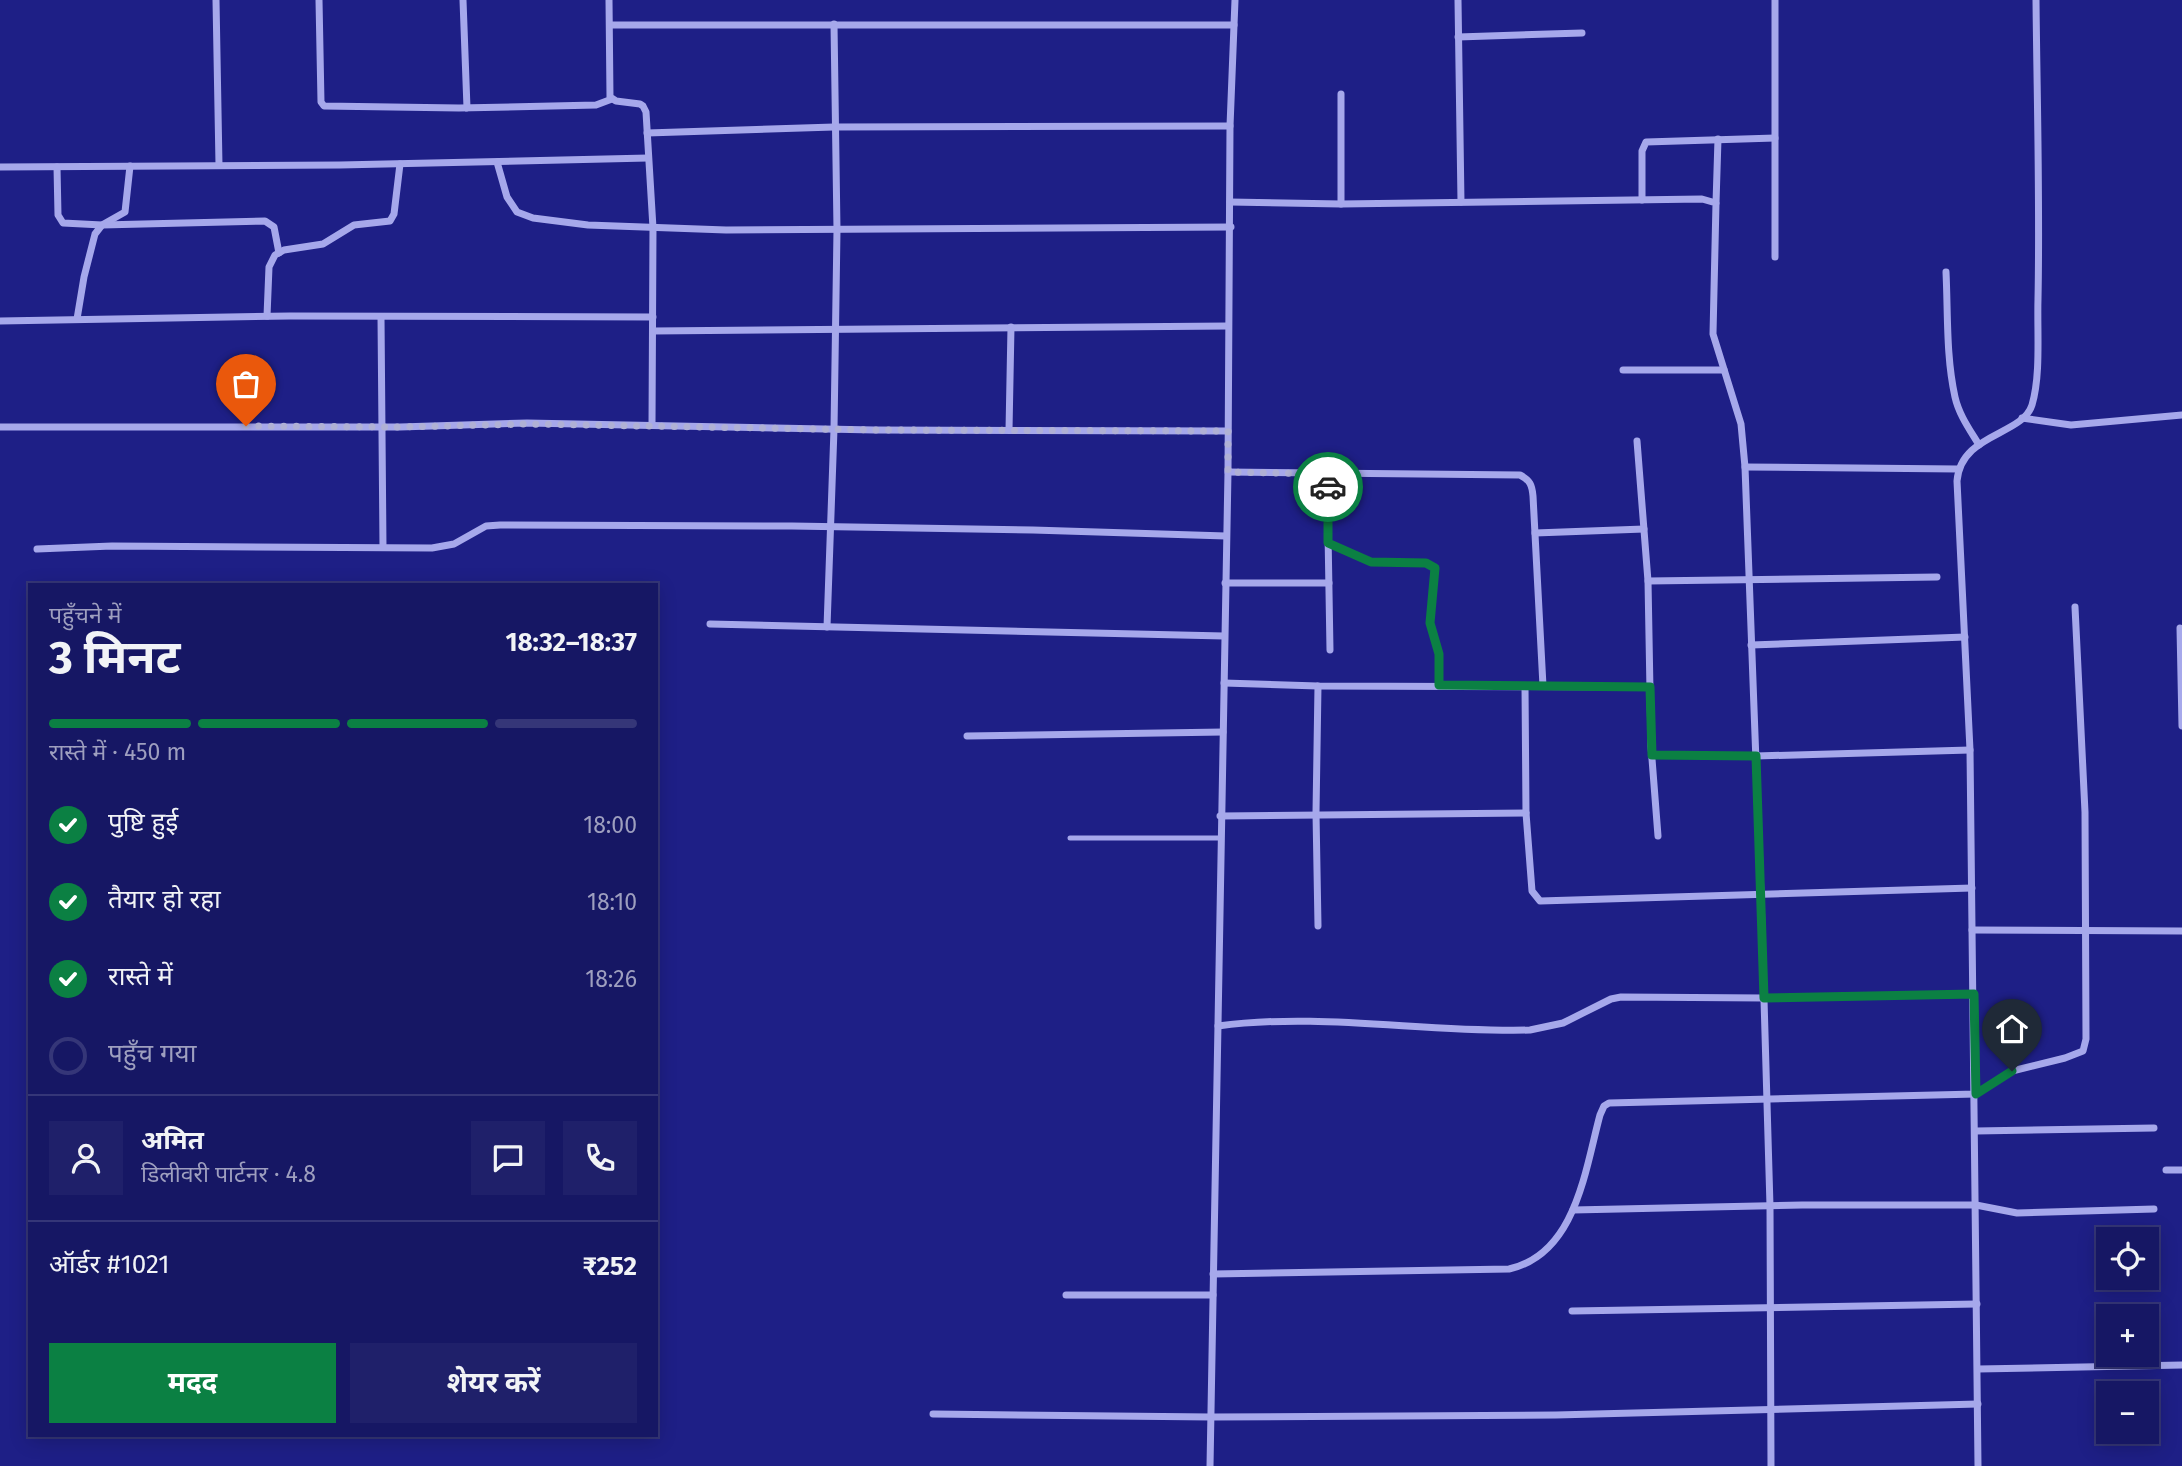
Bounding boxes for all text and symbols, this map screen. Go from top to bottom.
pin [216,354,276,426]
icon: bag [227,365,265,403]
courier [1293,452,1363,522]
icon: car [1309,468,1347,506]
text: पहुँचने में [49,601,122,629]
text: 18:32–18:37 [505,627,637,658]
text: 3 मिनट [49,630,180,685]
text: रास्ते में · 450 m [49,738,186,766]
icon: check [49,806,87,844]
text: पुष्टि हुई [108,807,178,838]
text: 18:00 [583,811,637,839]
icon: check [49,883,87,921]
text: तैयार हो रहा [108,884,221,915]
text: 18:10 [587,888,637,916]
icon: check [49,960,87,998]
text: रास्ते में [108,961,173,992]
text: 18:26 [585,965,637,993]
pin [1982,999,2042,1071]
icon: home [1993,1010,2031,1048]
text: पहुँच गया [108,1038,196,1069]
button: person [49,1121,123,1195]
button: chat [471,1121,545,1195]
button: phone [563,1121,637,1195]
text: अमित [141,1125,204,1156]
text: डिलीवरी पार्टनर · 4.8 [141,1160,316,1188]
map controls [2096,1227,2159,1444]
button: locate [2096,1227,2159,1290]
text: ऑर्डर #1021 [49,1249,169,1280]
text: ₹252 [582,1251,637,1282]
button: + [2096,1304,2159,1367]
button: मदद [49,1343,336,1423]
button: शेयर करें [350,1343,637,1423]
button: − [2096,1381,2159,1444]

